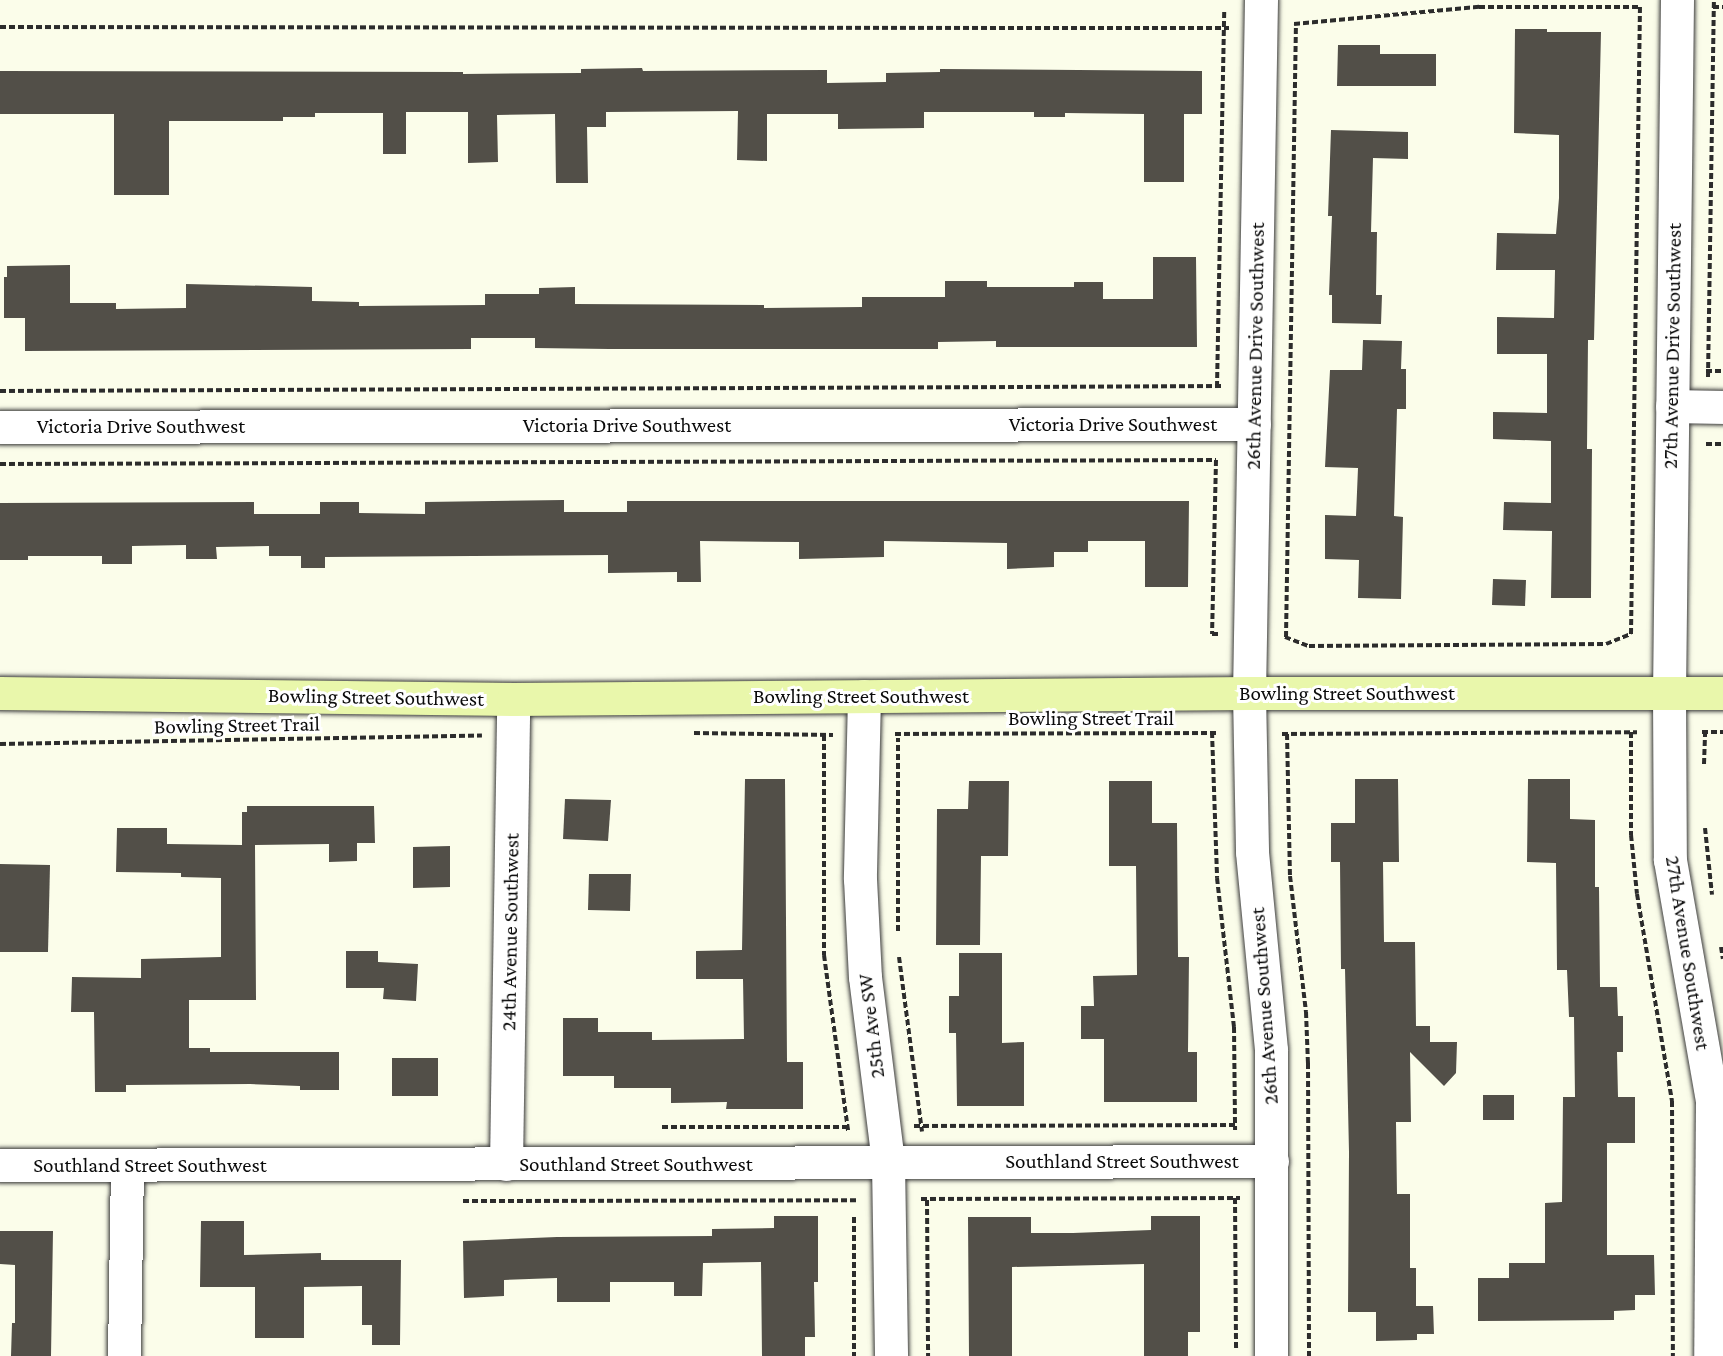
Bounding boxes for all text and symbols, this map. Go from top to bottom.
street label: 26th Avenue Drive Southwest [1240,222,1270,470]
street label: 27th Avenue Drive Southwest [1657,223,1687,469]
street label: Victoria Drive Southwest [1009,411,1217,437]
street label: Victoria Drive Southwest [523,412,731,438]
street label: Victoria Drive Southwest [37,413,245,439]
street label: Bowling Street Southwest [1239,680,1455,706]
street label: Bowling Street Southwest [268,683,484,711]
street label: Bowling Street Southwest [753,683,969,709]
street label: Bowling Street Trail [1008,705,1174,731]
street label: Bowling Street Trail [154,711,320,739]
street label: 24th Avenue Southwest [496,833,524,1031]
street label: 27th Avenue Southwest [1660,854,1716,1052]
street label: 26th Avenue Southwest [1245,906,1283,1106]
street label: 25th Ave SW [852,972,890,1080]
street label: Southland Street Southwest [1005,1148,1239,1174]
street label: Southland Street Southwest [519,1151,753,1177]
street label: Southland Street Southwest [33,1152,267,1178]

